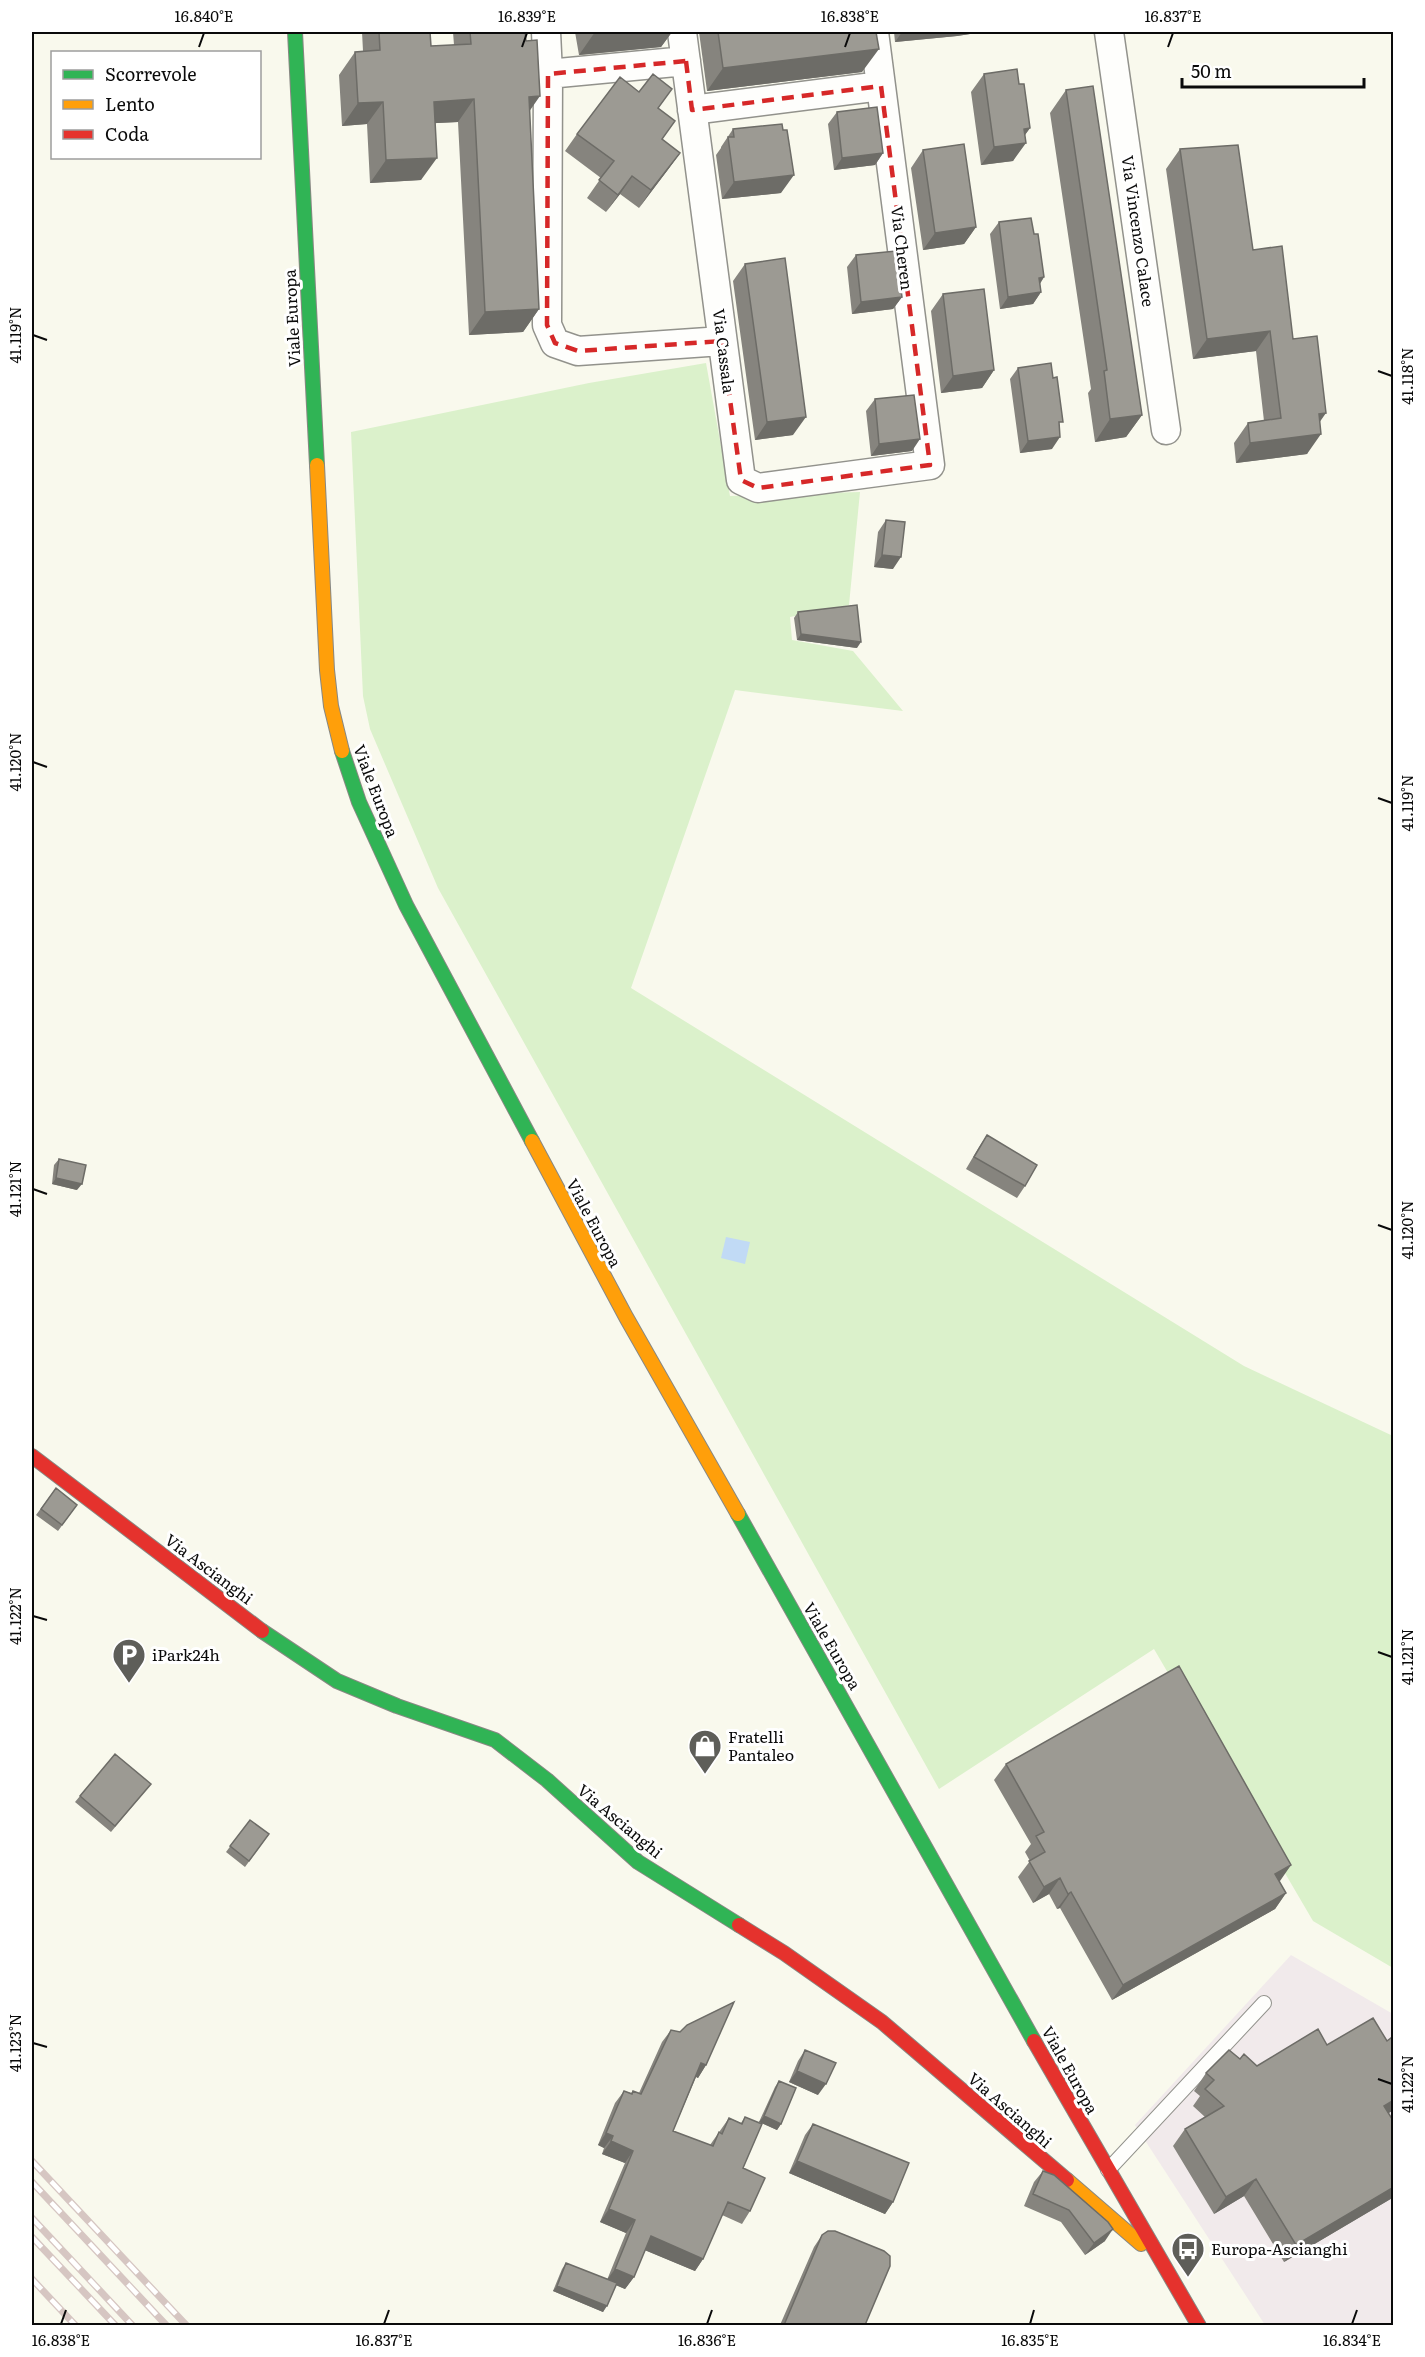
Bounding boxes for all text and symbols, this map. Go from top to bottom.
text: 16.840°E [175,4,233,27]
text: 16.839°E [498,4,556,27]
text: 16.838°E [821,4,879,27]
text: 16.837°E [1144,4,1202,27]
legend [51,51,261,159]
scale bar [1182,51,1364,89]
text: 50 m [1191,57,1232,84]
text: Scorrevole [105,60,197,87]
text: Lento [105,90,155,117]
text: Coda [105,120,149,147]
street label: Via Vincenzo Calace [1116,153,1162,308]
street label: Via Cheren [886,204,920,292]
street label: Viale Europa [276,268,306,367]
text: 41.119°N [3,307,26,363]
street label: Via Cassala [708,307,742,395]
text: 41.118°N [1395,347,1418,405]
text: 41.120°N [3,732,26,792]
street label: Viale Europa [348,741,406,841]
text: 41.119°N [1395,775,1418,831]
text: 41.121°N [3,1161,26,1217]
street label: Viale Europa [561,1174,629,1272]
text: 41.120°N [1395,1200,1418,1260]
street label: Via Ascianghi [161,1527,259,1609]
text: 41.122°N [3,1587,26,1645]
street label: Viale Europa [798,1597,868,1694]
text: 41.121°N [1395,1629,1418,1685]
parking icon: iPark24h [111,1637,147,1684]
place label: iPark24h [152,1642,220,1666]
place label: Fratelli Pantaleo [728,1724,794,1766]
shop icon: Fratelli Pantaleo [687,1728,723,1775]
street label: Via Ascianghi [573,1777,668,1863]
text: 41.123°N [3,2014,26,2072]
street label: Viale Europa [1037,2021,1105,2118]
text: 41.122°N [1395,2055,1418,2113]
street label: Via Ascianghi [963,2066,1058,2153]
bus stop icon: Europa-Ascianghi [1170,2231,1206,2278]
place label: Europa-Ascianghi [1211,2236,1348,2260]
text: 16.838°E [32,2328,90,2351]
text: 16.837°E [355,2328,413,2351]
text: 16.836°E [678,2328,736,2351]
text: 16.835°E [1001,2328,1059,2351]
text: 16.834°E [1323,2328,1381,2351]

